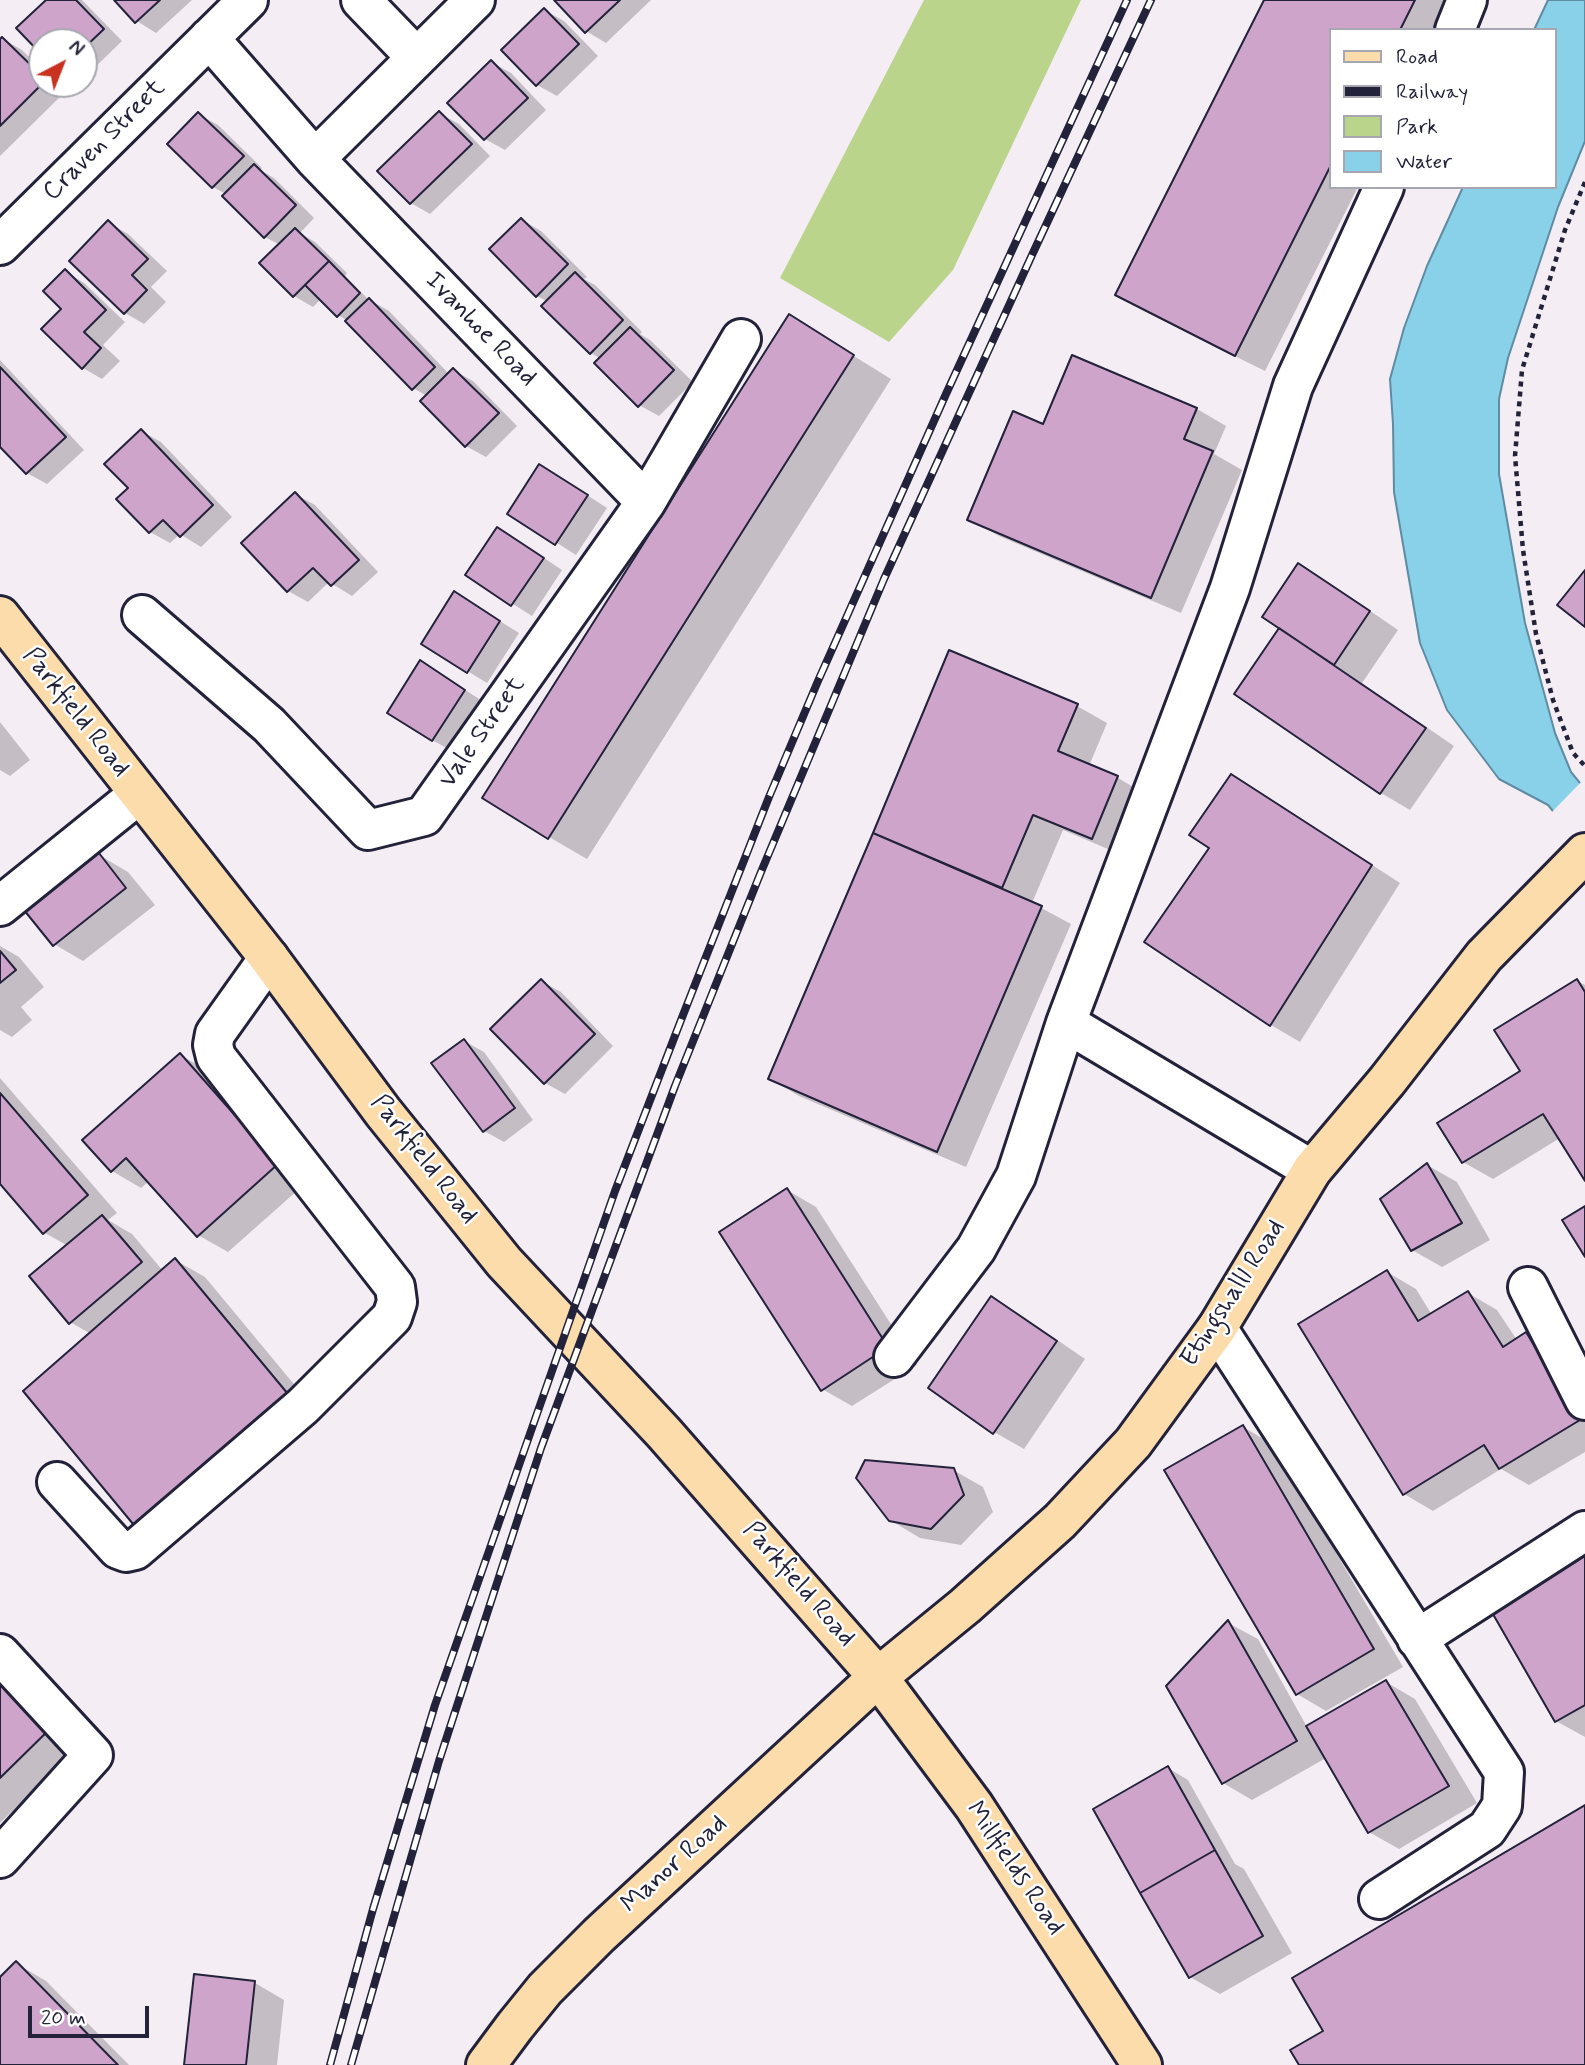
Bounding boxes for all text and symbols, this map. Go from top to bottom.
north arrow [28,28,98,98]
legend [1330,28,1557,189]
text: N [63,35,89,62]
text: Road [1396,43,1438,71]
street label: Craven Street [37,73,173,209]
text: Railway [1396,78,1468,106]
text: Park [1396,113,1438,141]
text: Water [1396,148,1452,176]
street label: Ivanhoe Road [418,266,542,394]
street label: Parkfield Road [15,642,135,784]
street label: Vale Street [433,671,533,795]
street label: Parkfield Road [363,1089,483,1231]
street label: Etingshalll Road [1175,1214,1293,1374]
street label: Parkfield Road [735,1516,861,1654]
street label: Millfields Road [958,1796,1070,1942]
street label: Manor Road [616,1809,734,1921]
scale bar [32,1992,152,2036]
text: 20 m [41,2004,86,2032]

